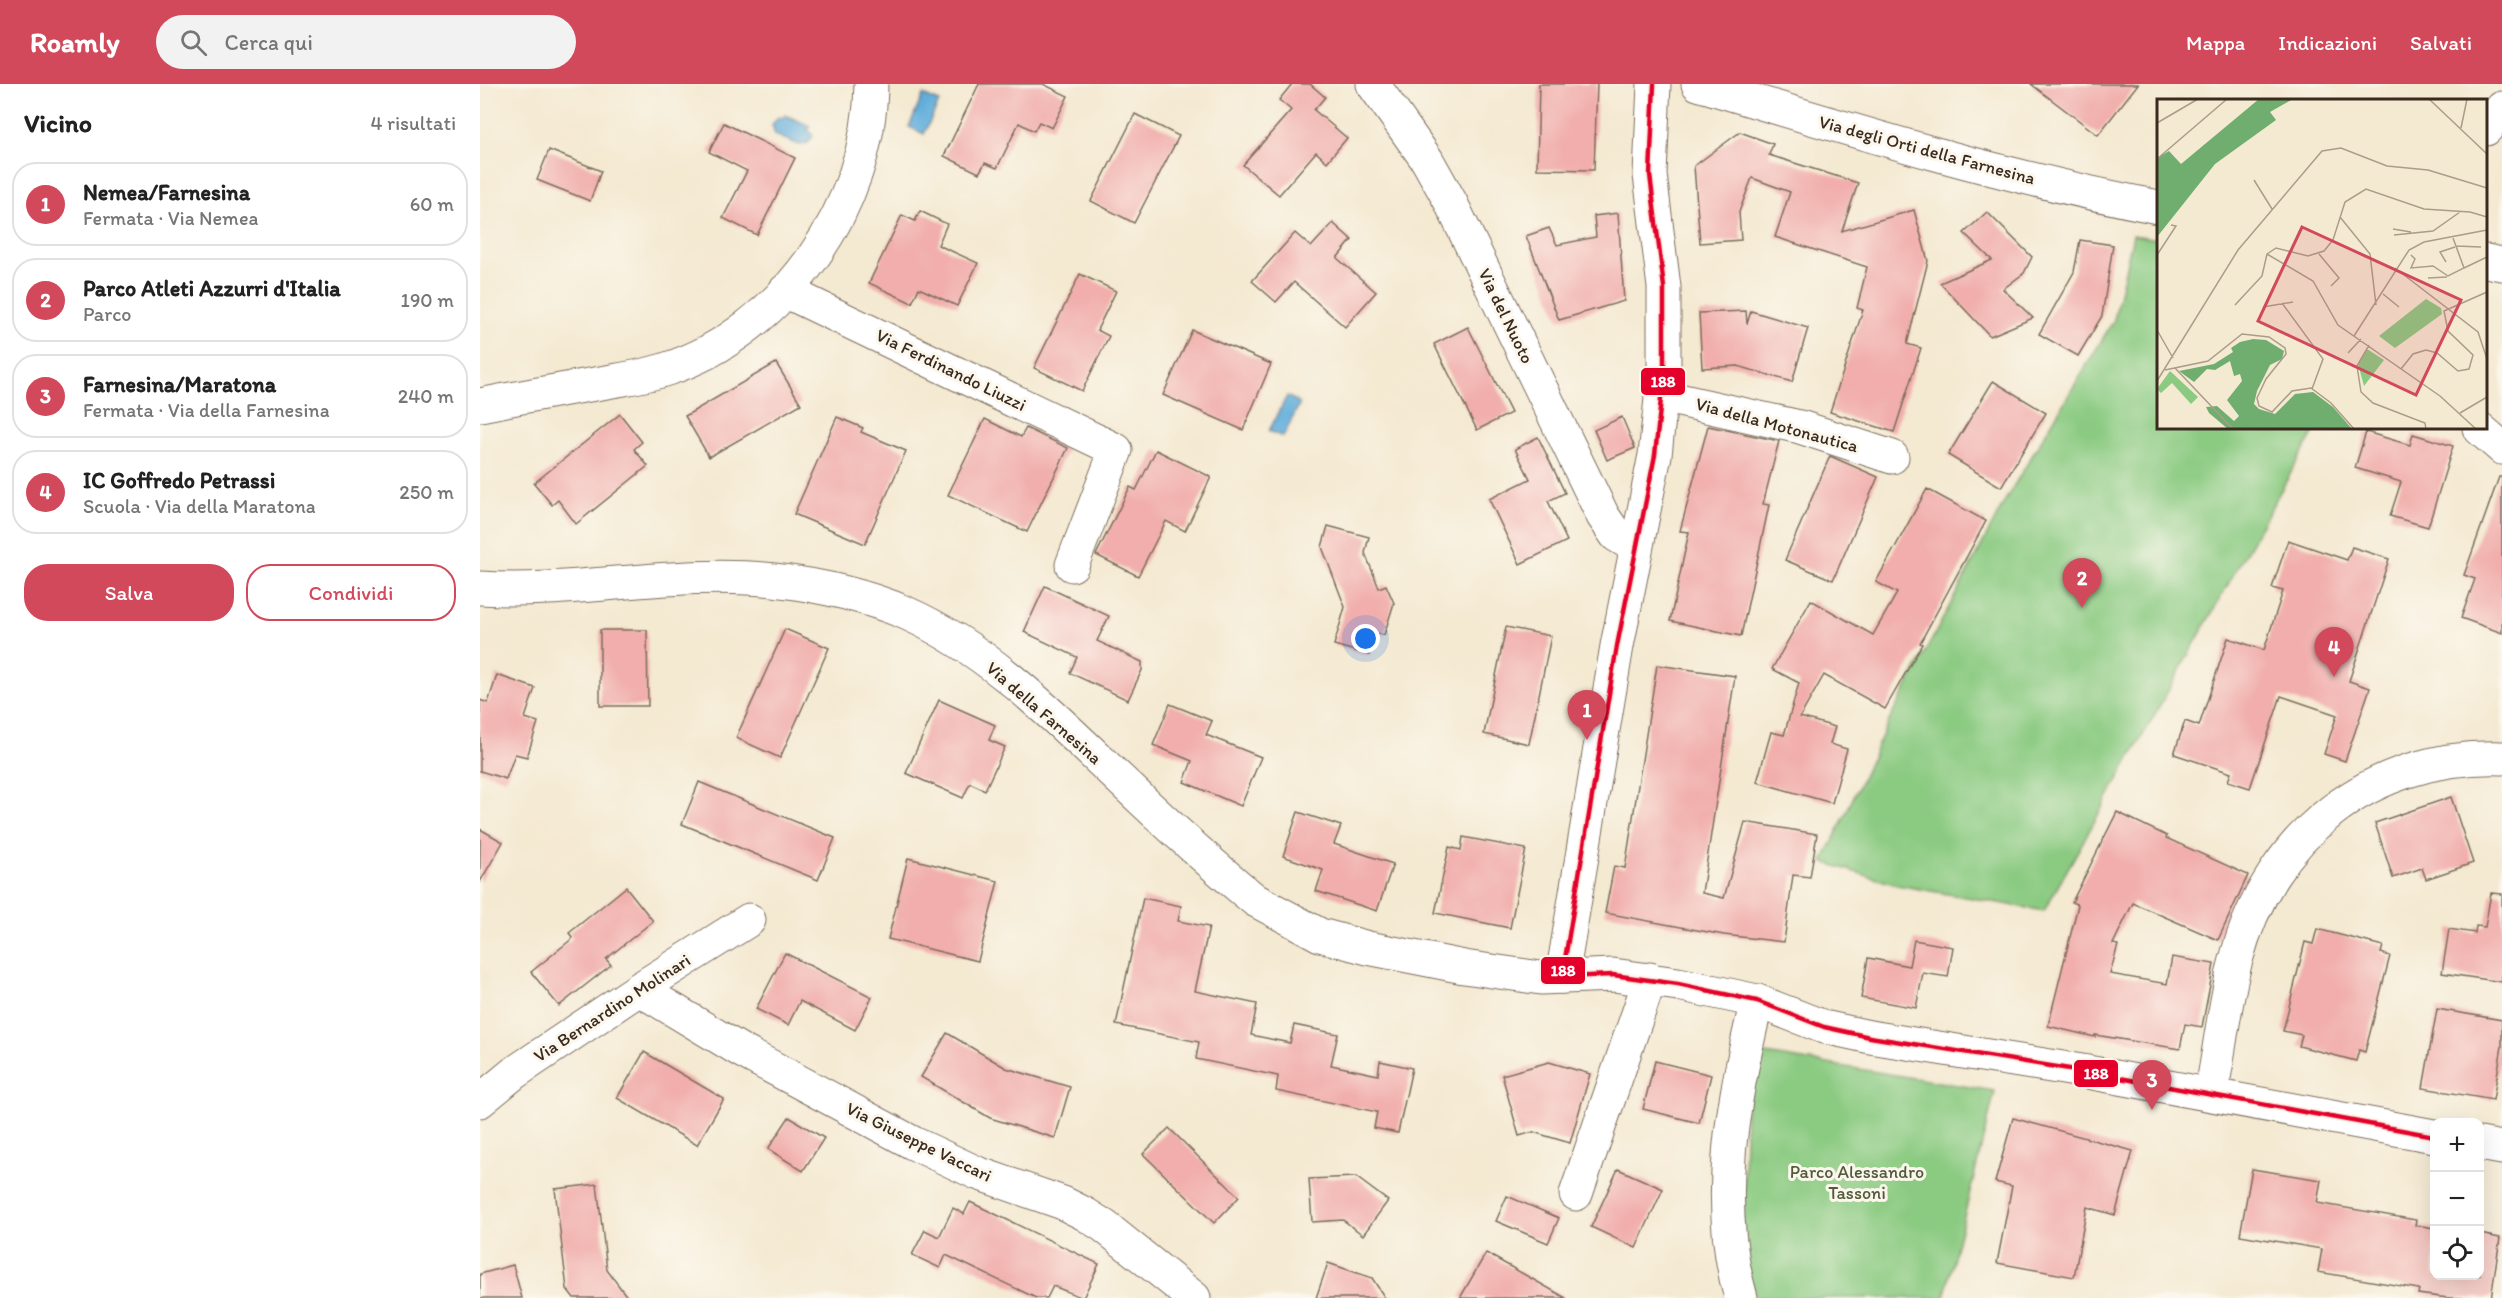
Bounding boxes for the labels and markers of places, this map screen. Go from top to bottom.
pin: 2 [2062,558,2102,608]
pin: 4 [2314,628,2354,677]
pin: 1 [1568,690,1606,740]
pin: 3 [2132,1060,2172,1110]

